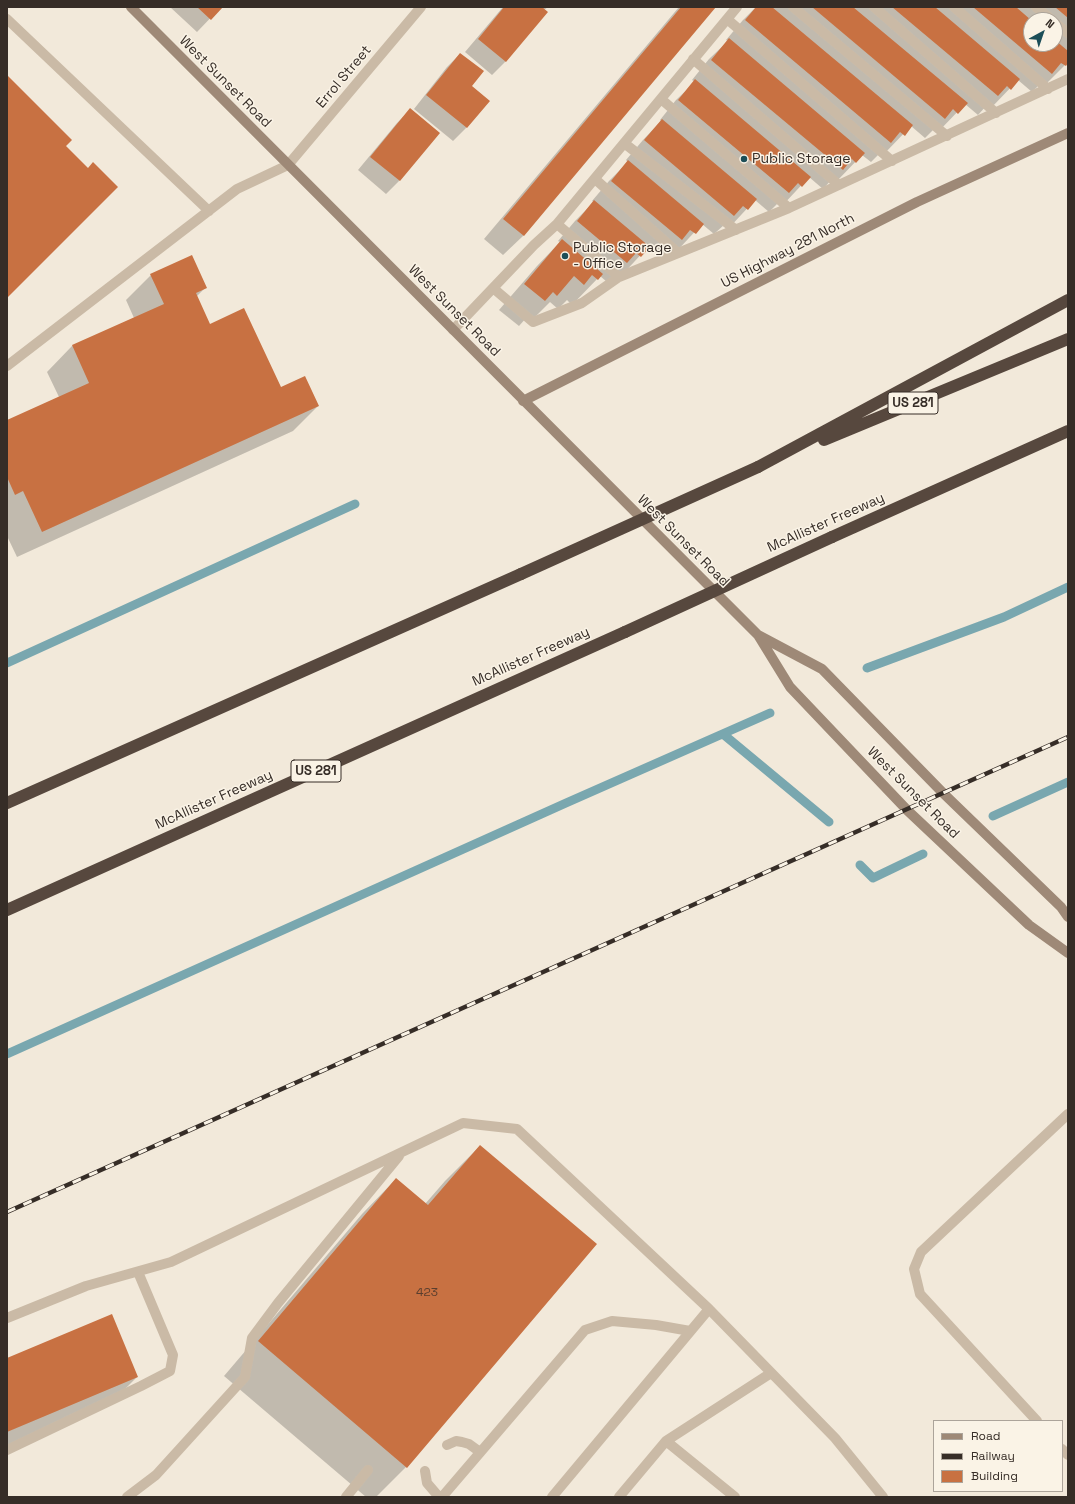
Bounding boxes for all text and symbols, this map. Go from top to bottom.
north arrow [1023,12,1063,52]
text: N [1043,16,1057,31]
street label: West Sunset Road [176,33,274,131]
street label: Errol Street [313,42,375,112]
place label: Public Storage [752,151,850,167]
marker: Public Storage [739,154,749,164]
street label: US Highway 281 North [718,210,858,292]
place label: Public Storage - Office [573,240,671,272]
marker: Public Storage - Office [560,251,570,261]
street label: West Sunset Road [405,262,503,360]
road number: US 281 [888,392,938,414]
street label: McAllister Freeway [765,490,887,556]
street label: West Sunset Road [634,492,732,590]
street label: McAllister Freeway [470,624,592,690]
street label: West Sunset Road [864,744,962,842]
road number: US 281 [291,760,341,782]
street label: McAllister Freeway [153,767,275,833]
house number: 423 [416,1286,438,1300]
legend [933,1420,1063,1492]
text: Road [971,1428,1000,1444]
text: Railway [971,1448,1015,1464]
text: Building [971,1468,1018,1484]

